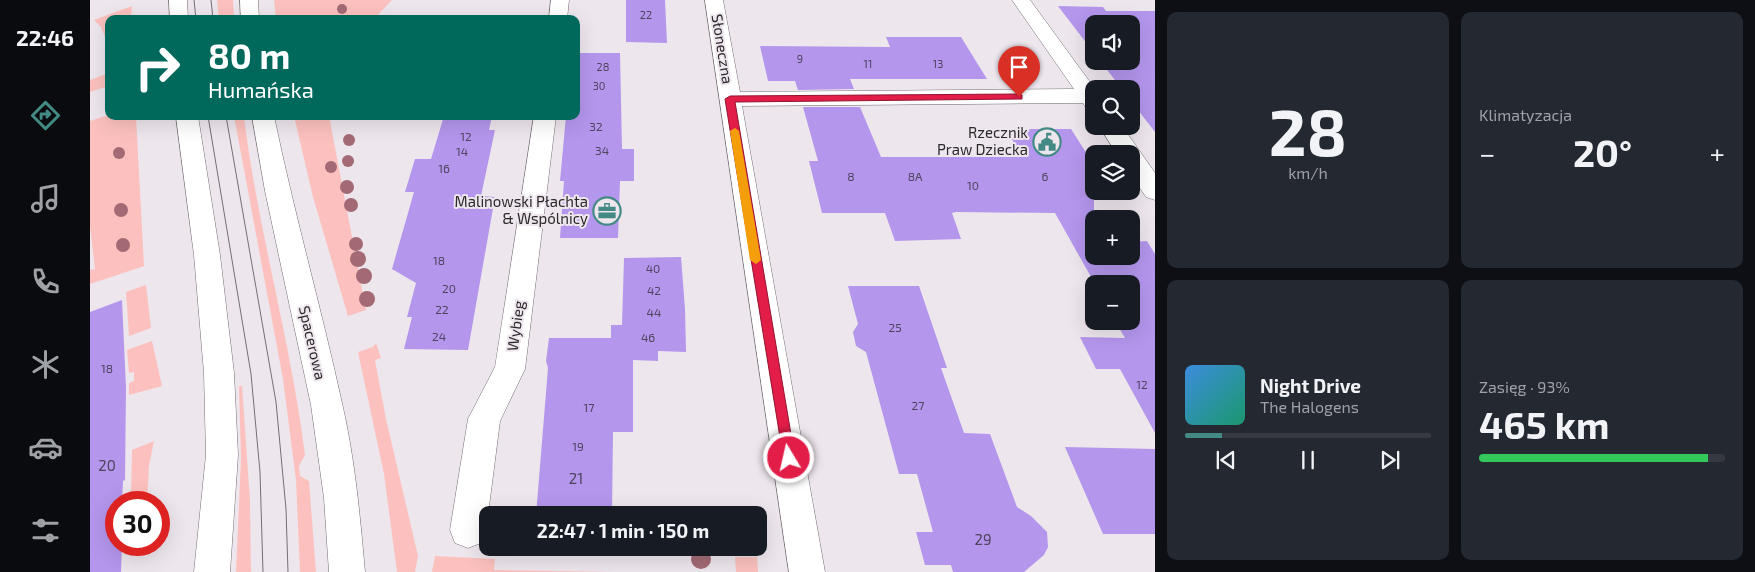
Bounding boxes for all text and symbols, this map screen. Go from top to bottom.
house number: 22 [640,8,652,21]
street label: Słoneczna [709,13,737,85]
map controls [1085,15,1140,330]
button: sound [1085,15,1140,70]
text: 22:46 [16,24,74,50]
text: 80 m [208,34,290,76]
icon: right [125,35,190,100]
pin [998,46,1040,97]
house number: 9 [797,52,803,65]
icon: arrive [1005,53,1033,81]
house number: 11 [864,57,872,70]
house number: 13 [933,57,943,70]
house number: 28 [597,60,609,73]
text: Humańska [208,76,314,102]
house number: 30 [593,79,605,92]
button: search [1085,80,1140,135]
text: 28 [1269,91,1347,169]
icon: directions [28,98,63,133]
text: Klimatyzacja [1479,105,1572,124]
house number: 32 [589,119,603,133]
place label: Rzecznik Praw Dziecka [937,123,1028,158]
public building icon: Rzecznik Praw Dziecka [1032,127,1062,157]
house number: 12 [460,129,472,143]
text: 20° [1573,129,1632,175]
text: − [1479,136,1495,170]
text: + [1710,136,1725,170]
house number: 34 [595,143,609,157]
house number: 14 [456,144,468,158]
button: layers [1085,145,1140,200]
house number: 16 [438,161,450,175]
text: km/h [1288,163,1328,182]
house number: 8 [847,169,855,183]
house number: 8A [908,169,923,183]
house number: 6 [1042,169,1049,183]
house number: 10 [967,178,979,192]
icon: music [28,181,63,216]
place label: Malinowski Płachta & Wspólnicy [455,192,588,227]
office icon: Malinowski Płachta & Wspólnicy [592,196,622,226]
button: + [1085,210,1140,265]
house number: 18 [433,253,445,267]
house number: 40 [646,261,660,275]
icon: phone [28,264,63,299]
button: − [1085,275,1140,330]
house number: 20 [442,281,456,295]
house number: 42 [647,283,661,297]
street label: Wybieg [503,299,528,352]
house number: 22 [435,302,449,316]
street label: Spacerowa [296,304,330,382]
house number: 44 [647,305,661,319]
house number: 25 [888,320,902,334]
house number: 24 [432,329,446,343]
house number: 46 [641,330,655,344]
icon: climate [28,347,63,382]
house number: 18 [101,361,113,375]
text: Night Drive [1260,374,1361,397]
house number: 12 [1136,377,1148,391]
text: Zasięg · 93% [1479,377,1570,396]
text: The Halogens [1260,397,1359,416]
house number: 27 [912,398,924,412]
house number: 17 [584,400,594,414]
text: 465 km [1479,401,1610,447]
icon: car [28,430,63,465]
position arrow [762,431,814,483]
house number: 19 [572,439,584,453]
icon: previous [1212,446,1240,474]
icon: pause [1294,446,1322,474]
icon: next [1376,446,1404,474]
house number: 20 [98,456,116,474]
house number: 21 [569,469,583,487]
speed limit sign: 30 [105,491,170,556]
icon: filters [28,513,63,548]
text: 22:47 · 1 min · 150 m [537,519,709,542]
house number: 29 [974,530,992,548]

